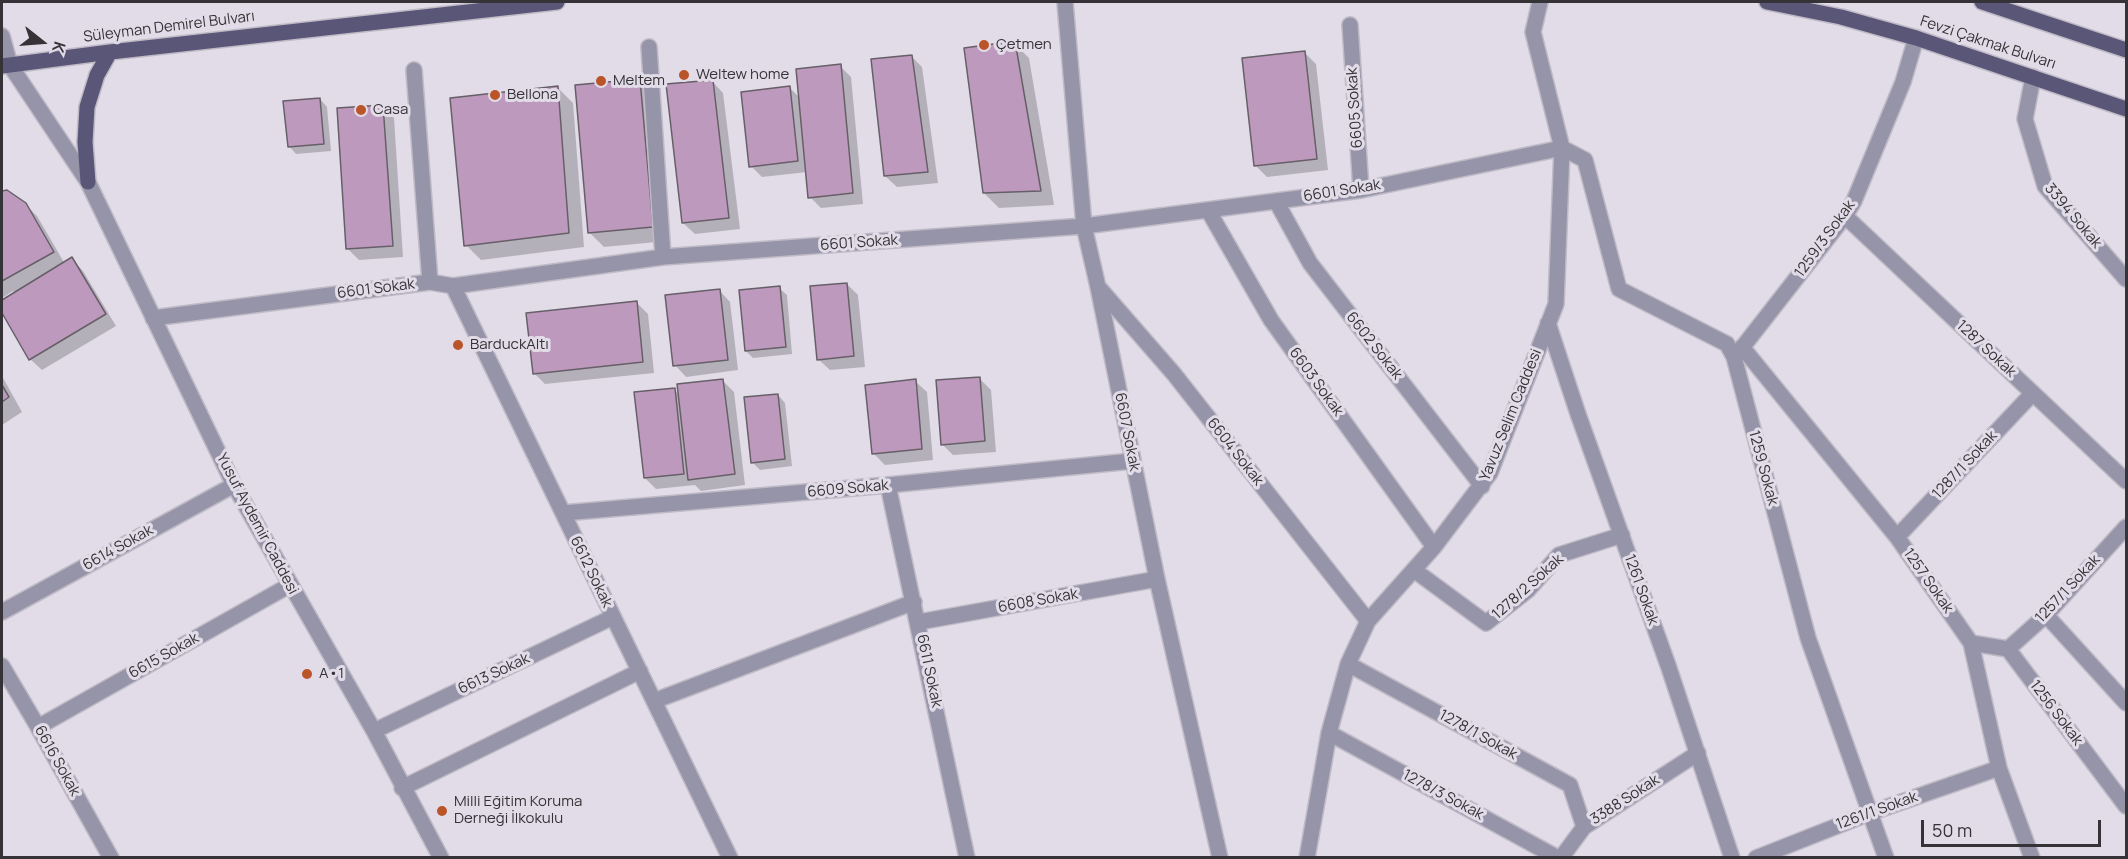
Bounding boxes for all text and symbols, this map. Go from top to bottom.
street label: Süleyman Demirel Bulvarı [82,8,256,46]
north arrow [12,12,72,72]
street label: Fevzi Çakmak Bulvarı [1918,13,2058,73]
place label: Çetmen [996,36,1052,54]
marker: Çetmen [977,38,991,52]
text: K [47,39,71,55]
place label: Weltew home [696,66,789,84]
street label: 6605 Sokak [1343,67,1367,149]
marker: Weltew home [677,68,691,82]
place label: Meltem [613,72,665,90]
marker: Meltem [594,74,608,88]
place label: Bellona [507,86,558,104]
marker: Bellona [488,88,502,102]
place label: Casa [373,101,408,119]
marker: Casa [354,103,368,117]
street label: 6601 Sokak [1302,176,1382,206]
street label: 3394 Sokak [2041,180,2105,252]
street label: 1259/3 Sokak [1791,197,1859,281]
street label: 6601 Sokak [819,231,899,255]
street label: 6601 Sokak [336,275,416,303]
street label: 6602 Sokak [1342,309,1406,383]
street label: 1287 Sokak [1952,317,2020,381]
place label: BarduckAltı [470,336,549,354]
marker: BarduckAltı [451,338,465,352]
street label: 6603 Sokak [1285,344,1347,420]
street label: Yavuz Selim Caddesi [1476,347,1546,483]
street label: 6607 Sokak [1111,391,1143,473]
street label: 6604 Sokak [1203,415,1267,489]
street label: 1287/1 Sokak [1929,427,2001,503]
street label: 1259 Sokak [1744,429,1782,507]
street label: Yusuf Aydemir Caddesi [212,450,302,598]
street label: 6609 Sokak [807,476,889,502]
street label: 6614 Sokak [80,521,156,575]
street label: 6612 Sokak [566,533,616,611]
street label: 1257 Sokak [1899,545,1957,617]
street label: 1278/2 Sokak [1489,550,1567,624]
street label: 1257/1 Sokak [2032,551,2104,627]
street label: 1261 Sokak [1620,552,1662,628]
street label: 6608 Sokak [997,585,1079,617]
street label: 6615 Sokak [126,629,202,683]
street label: 6611 Sokak [912,633,946,709]
street label: 6613 Sokak [455,650,533,698]
place label: A•1 [319,665,344,683]
marker: A•1 [300,667,314,681]
street label: 1256 Sokak [2026,677,2086,749]
street label: 1278/1 Sokak [1436,706,1520,764]
street label: 6616 Sokak [30,723,84,799]
street label: 1278/3 Sokak [1399,766,1487,824]
street label: 3388 Sokak [1587,771,1663,829]
street label: 1261/1 Sokak [1834,788,1920,834]
place label: Milli Eğitim Koruma Derneği İlkokulu [454,793,582,828]
marker: Milli Eğitim Koruma Derneği İlkokulu [435,804,449,818]
scale bar [1924,808,2104,846]
text: 50 m [1932,818,1972,842]

